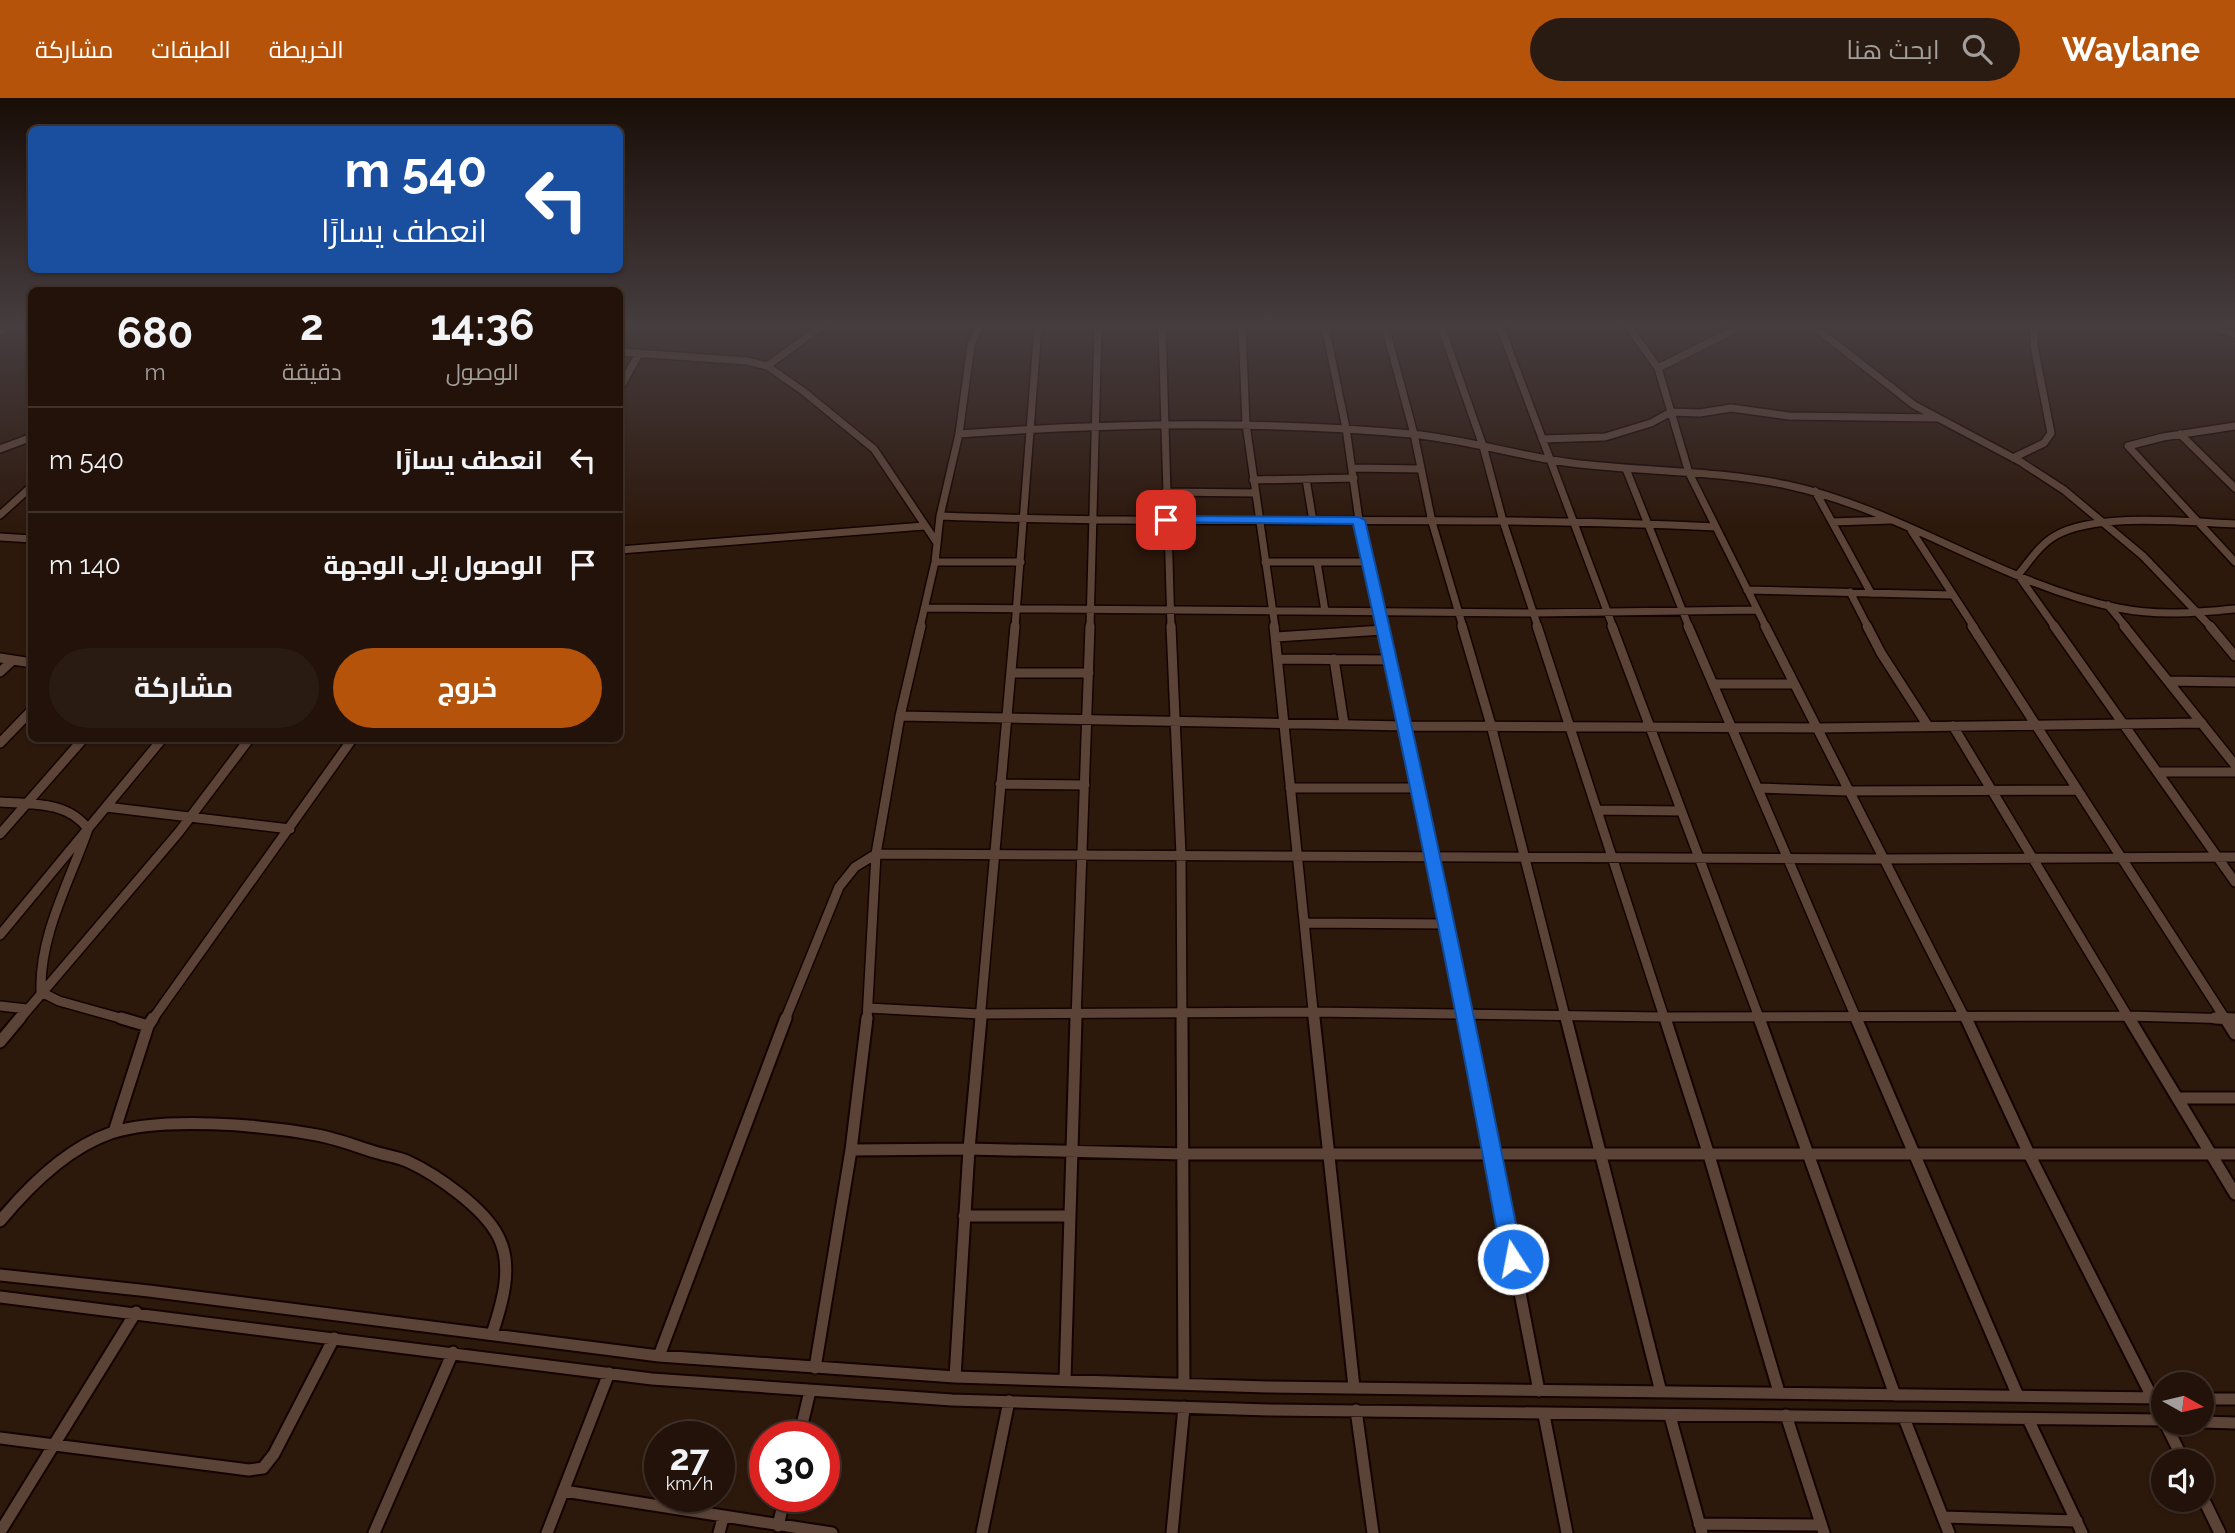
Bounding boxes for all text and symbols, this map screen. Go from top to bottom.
search box [1530,18,2020,81]
icon: search [1958,30,1996,68]
text: Waylane [2062,30,2200,69]
text: مشاركة [35,35,113,64]
text: الطبقات [151,35,231,64]
text: الخريطة [269,35,344,64]
text: ابحث هنا [1846,35,1940,65]
text: 540 m [344,141,487,198]
icon: left [511,154,602,245]
text: انعطف يسارًا [321,212,487,249]
text: 2 [300,301,324,350]
text: 14:36 [430,301,534,350]
text: 680 [117,309,193,358]
text: m [144,358,166,385]
text: دقيقة [282,358,342,385]
text: الوصول [446,358,519,385]
icon: left [564,441,602,479]
text: 540 m [49,445,124,475]
text: انعطف يسارًا [395,445,543,475]
pin [1136,490,1196,550]
icon: arrive [1147,501,1185,539]
icon: arrive [564,546,602,584]
text: 140 m [49,550,121,580]
text: الوصول إلى الوجهة [323,550,543,580]
button: مشاركة [49,648,319,728]
button: خروج [333,648,602,728]
position arrow [1476,1222,1550,1296]
north arrow [2151,1372,2214,1435]
map controls [2151,1372,2214,1512]
speed limit sign: 30 [749,1421,840,1512]
text: 27 [670,1437,709,1478]
button: sound [2151,1449,2214,1512]
text: km/h [666,1473,713,1494]

